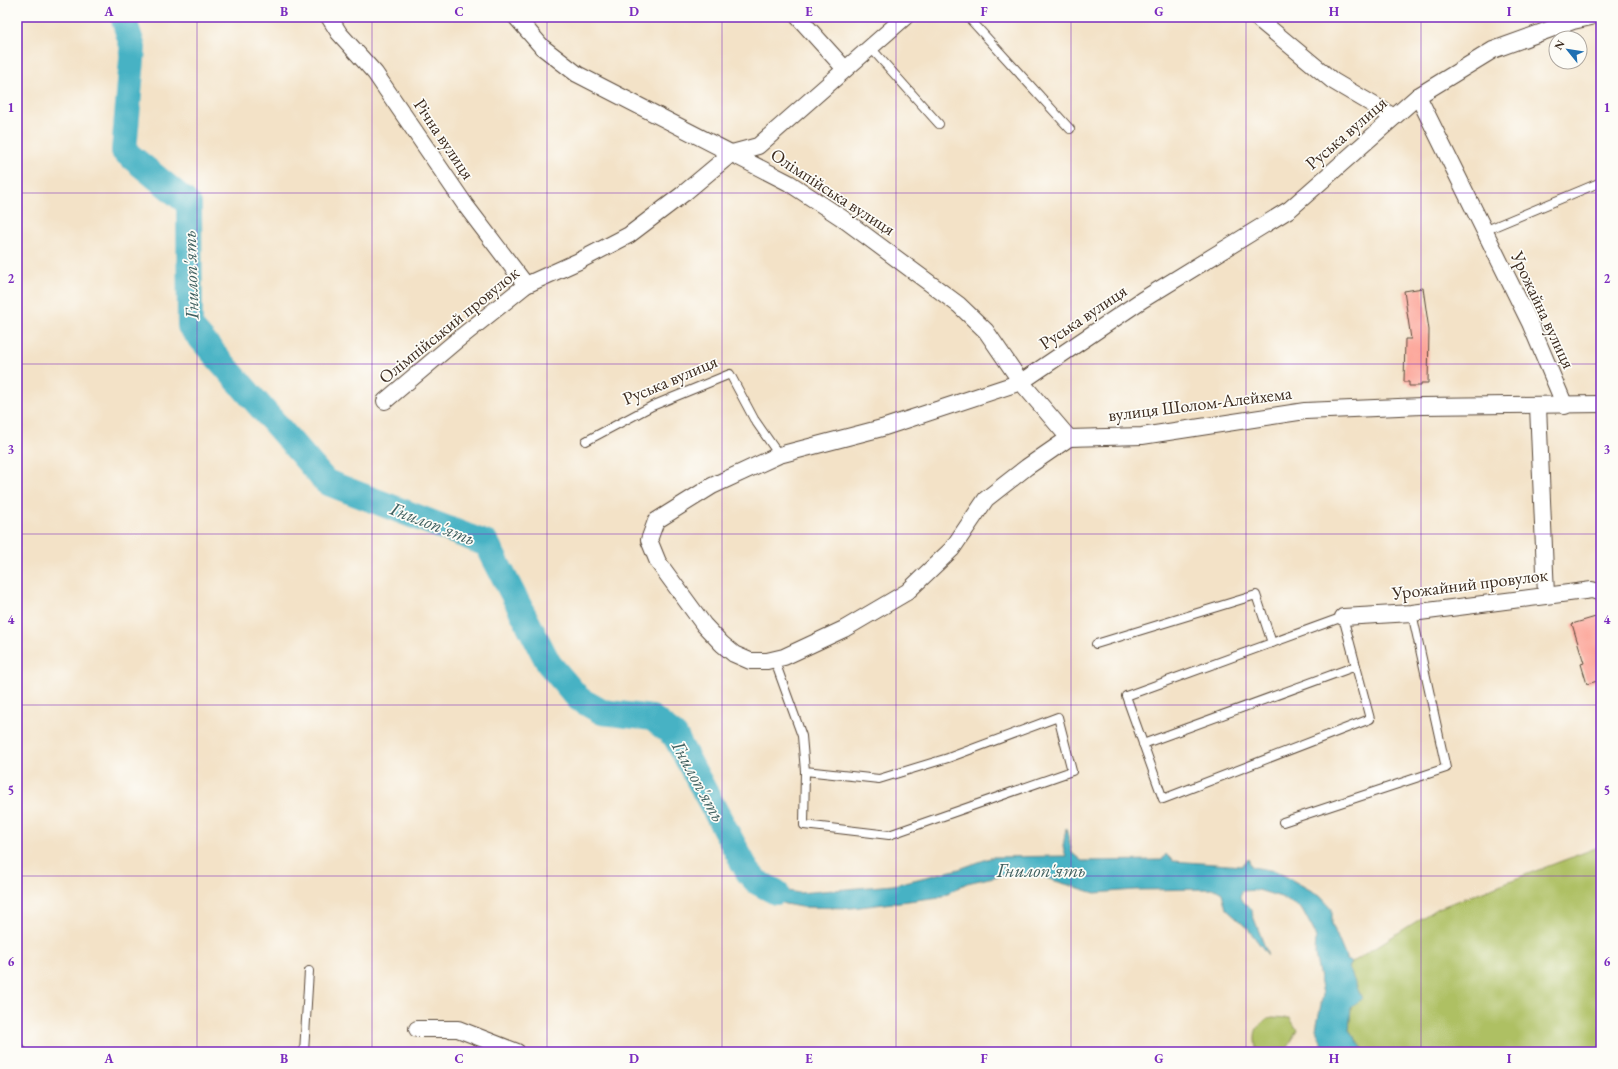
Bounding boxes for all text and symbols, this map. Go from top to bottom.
text: A [103,3,114,20]
text: B [280,3,288,20]
text: C [454,3,464,20]
text: D [629,3,639,20]
text: E [805,3,813,20]
text: F [980,3,988,20]
text: G [1154,3,1164,20]
text: H [1329,3,1340,20]
text: I [1507,3,1512,20]
north arrow [1548,30,1588,70]
text: N [1551,38,1568,52]
street label: Руська вулиця [1300,91,1391,174]
street label: Річна вулиця [409,94,480,184]
text: 1 [8,99,15,116]
text: 1 [1604,99,1611,116]
street label: Олімпійська вулиця [767,143,900,240]
water label: Гнилоп'ять [176,230,205,321]
street label: Урожайна вулиця [1506,246,1581,372]
street label: Олімпійський провулок [374,261,524,388]
text: 2 [8,270,15,287]
text: 2 [1604,270,1611,287]
street label: Руська вулиця [1035,279,1131,354]
street label: Руська вулиця [619,349,721,410]
street label: вулиця Шолом-Алейхема [1107,381,1294,426]
text: 3 [8,441,15,458]
text: 3 [1604,441,1611,458]
water label: Гнилоп'ять [386,495,479,551]
street label: Урожайний провулок [1390,562,1550,605]
text: 4 [8,611,15,628]
text: 4 [1604,611,1611,628]
water label: Гнилоп'ять [666,735,731,826]
text: 5 [8,782,14,799]
text: 5 [1604,782,1610,799]
water label: Гнилоп'ять [995,858,1086,883]
text: 6 [8,953,15,970]
text: 6 [1604,953,1611,970]
text: A [103,1050,114,1067]
text: B [280,1050,288,1067]
text: C [454,1050,464,1067]
text: D [629,1050,639,1067]
text: E [805,1050,813,1067]
text: F [980,1050,988,1067]
text: G [1154,1050,1164,1067]
text: H [1329,1050,1340,1067]
text: I [1507,1050,1512,1067]

